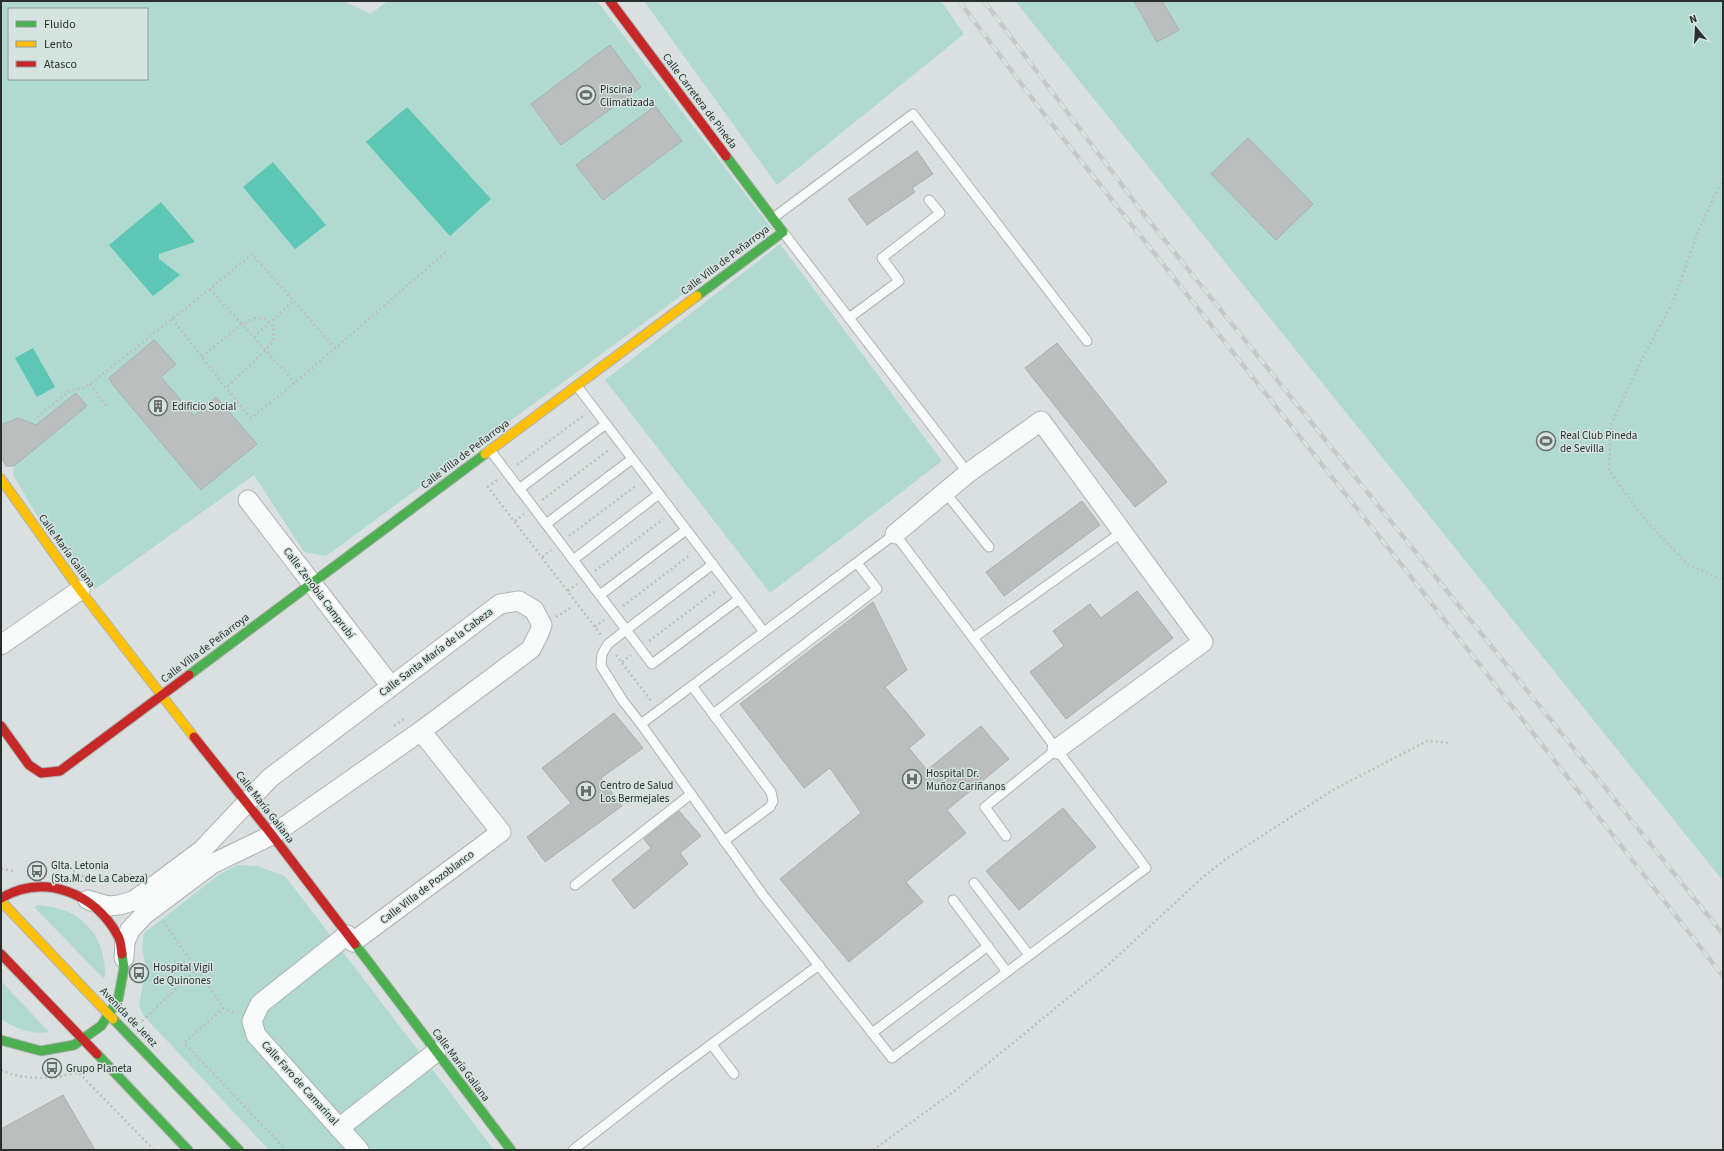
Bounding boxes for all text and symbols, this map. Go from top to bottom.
legend [8,8,148,80]
north arrow [1676,8,1716,48]
text: N [1687,11,1699,27]
text: Fluido [44,16,76,33]
text: Lento [44,36,73,53]
street label: Calle Carretera de Pineda [659,50,741,152]
text: Atasco [44,56,77,73]
place label: Piscina Climatizada [600,82,654,110]
sports icon: Piscina Climatizada [575,84,597,106]
street label: Calle Villa de Peñarroya [678,222,772,298]
building icon: Edificio Social [147,395,169,417]
place label: Edificio Social [172,399,236,414]
street label: Calle Villa de Peñarroya [418,416,512,492]
place label: Real Club Pineda de Sevilla [1560,428,1637,456]
sports icon: Real Club Pineda de Sevilla [1535,430,1557,452]
street label: Calle María Galiana [35,511,99,591]
street label: Calle Zenobia Camprubí [280,544,358,642]
street label: Calle Santa María de la Cabeza [376,604,496,700]
street label: Calle Villa de Peñarroya [158,610,252,686]
place label: Hospital Dr. Muñoz Cariñanos [926,766,1006,794]
street label: Calle María Galiana [232,768,298,846]
hospital icon: Hospital Dr. Muñoz Cariñanos [901,768,923,790]
place label: Centro de Salud Los Bermejales [600,778,673,806]
hospital icon: Centro de Salud Los Bermejales [575,780,597,802]
street label: Calle Villa de Pozoblanco [377,847,477,927]
place label: Glta. Letonia (Sta.M. de La Cabeza) [51,858,148,886]
bus stop icon: Glta. Letonia (Sta.M. de La Cabeza) [26,860,48,882]
place label: Hospital Vigil de Quinones [153,960,213,988]
bus stop icon: Hospital Vigil de Quinones [128,962,150,984]
street label: Avenida de Jerez [97,984,161,1050]
street label: Calle María Galiana [429,1025,493,1105]
street label: Calle Faro de Camarinal [258,1038,342,1129]
bus stop icon: Grupo Planeta [41,1057,63,1079]
place label: Grupo Planeta [66,1061,132,1076]

